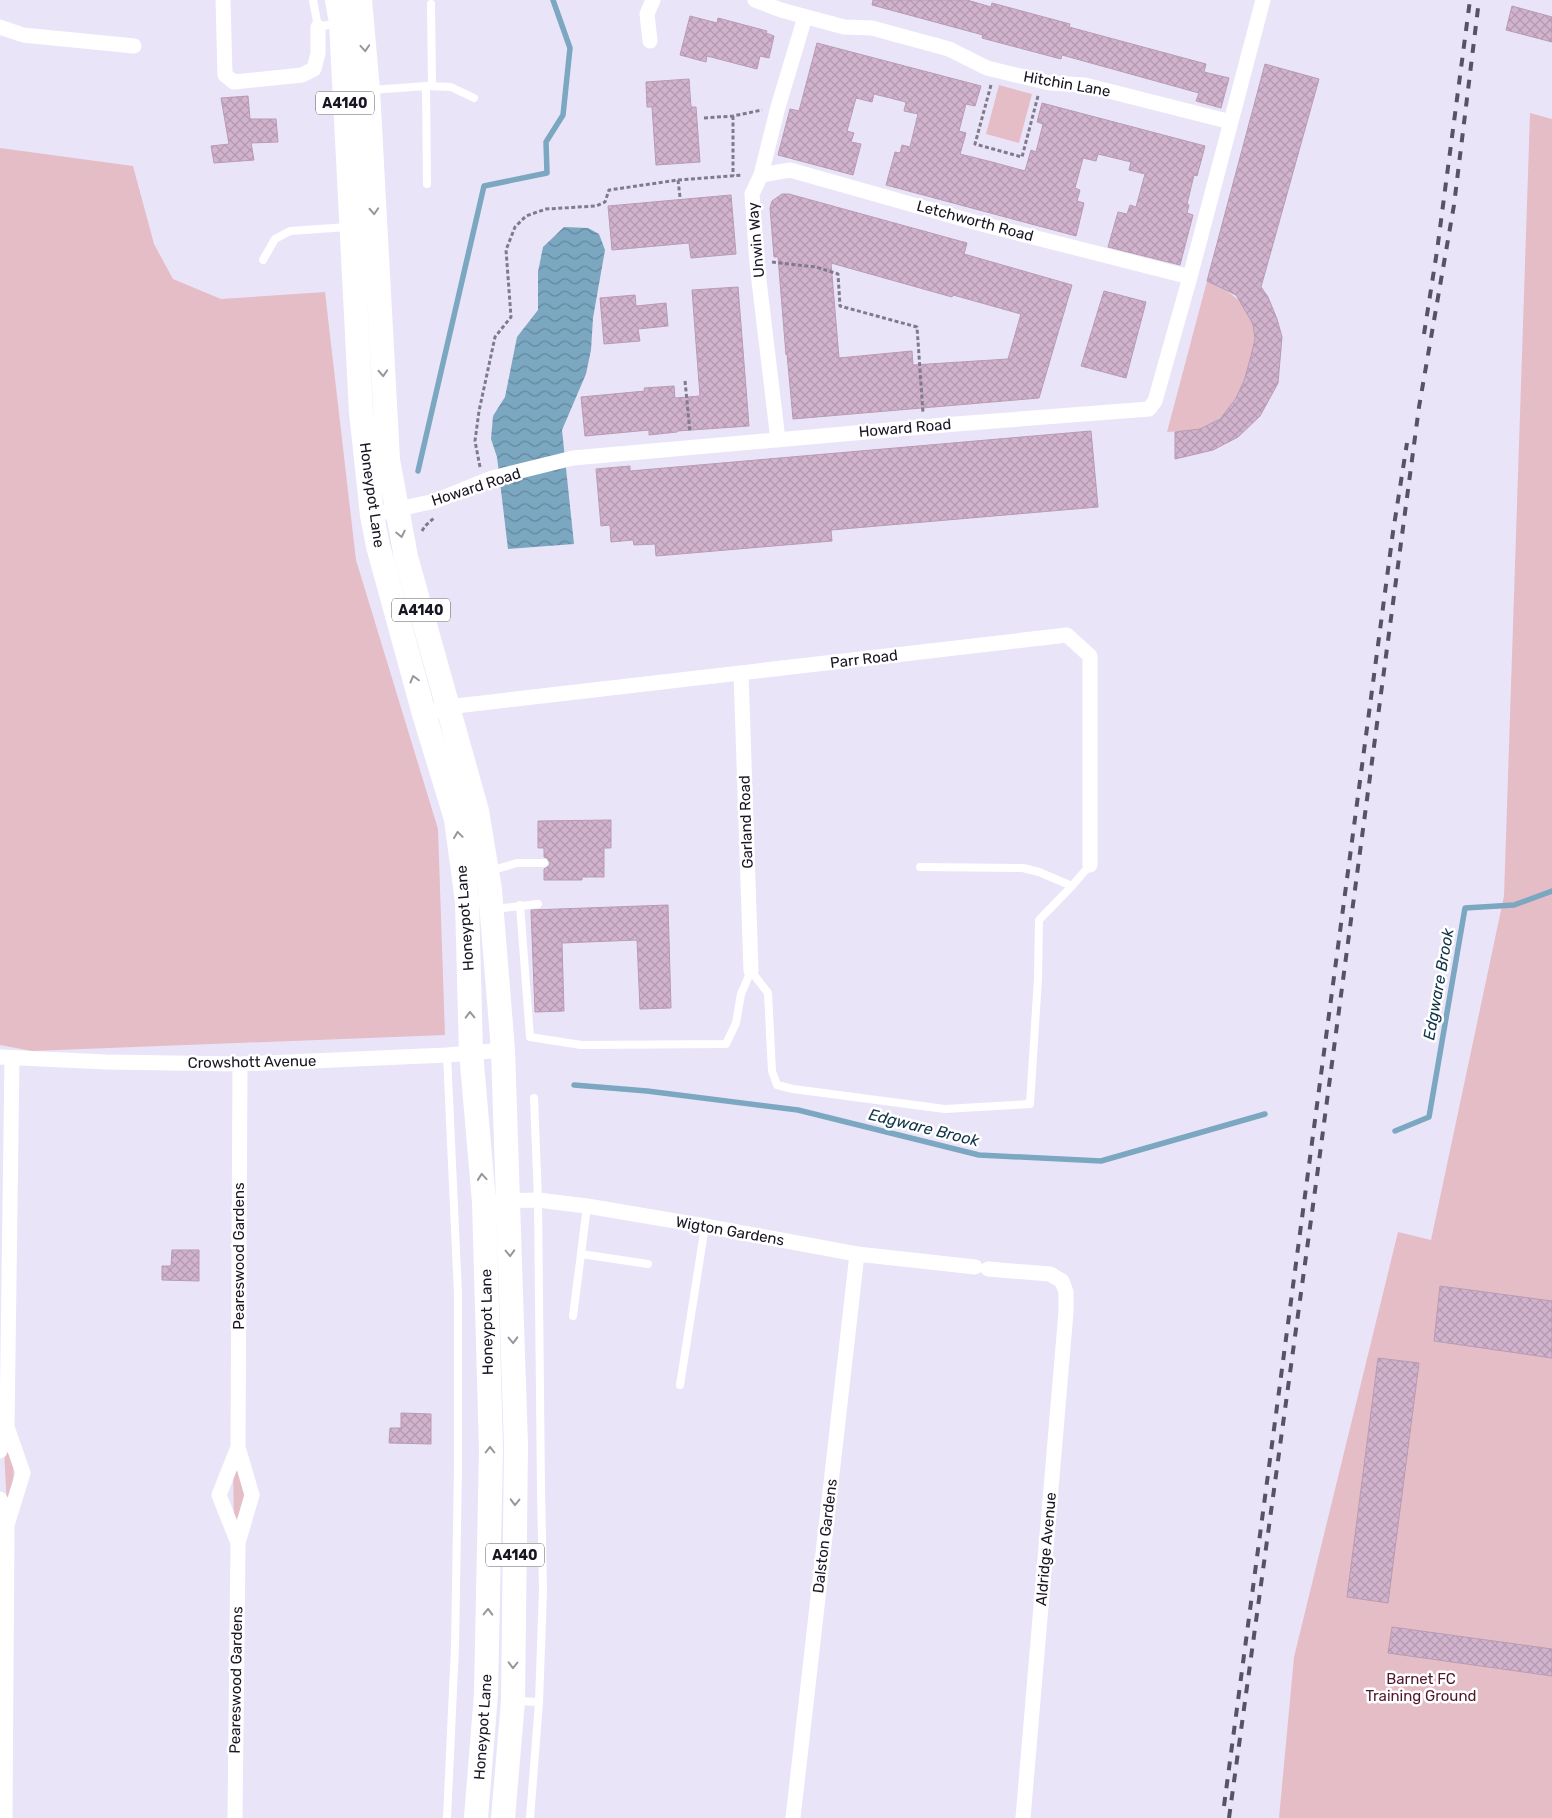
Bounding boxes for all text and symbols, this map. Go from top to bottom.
one-way arrow [360,45,371,53]
street label: Hitchin Lane [1022,67,1112,101]
road number: A4140 [316,92,374,115]
street label: Letchworth Road [915,197,1035,245]
street label: Unwin Way [744,201,768,279]
one-way arrow [368,207,379,215]
one-way arrow [378,369,389,377]
street label: Howard Road [858,415,952,441]
street label: Honeypot Lane [356,441,388,549]
street label: Howard Road [429,464,523,510]
one-way arrow [396,530,406,539]
road number: A4140 [392,598,450,622]
street label: Parr Road [829,646,899,672]
one-way arrow [410,676,420,684]
street label: Garland Road [735,775,757,869]
one-way arrow [453,831,464,839]
street label: Honeypot Lane [452,864,478,972]
water label: Edgware Brook [1419,926,1458,1041]
one-way arrow [465,1011,475,1018]
street label: Crowshott Avenue [188,1052,316,1072]
water label: Edgware Brook [867,1105,982,1151]
one-way arrow [477,1172,488,1180]
street label: Peareswood Gardens [230,1182,248,1330]
street label: Wigton Gardens [674,1213,786,1249]
one-way arrow [505,1250,515,1257]
street label: Honeypot Lane [477,1269,497,1375]
one-way arrow [508,1336,518,1344]
one-way arrow [485,1445,495,1453]
street label: Dalston Gardens [809,1477,841,1594]
street label: Aldridge Avenue [1032,1491,1060,1607]
one-way arrow [510,1498,520,1506]
road number: A4140 [486,1544,544,1566]
street label: Peareswood Gardens [226,1606,246,1754]
one-way arrow [483,1608,493,1616]
one-way arrow [508,1661,519,1669]
park label: Barnet FC Training Ground [1366,1670,1476,1705]
street label: Honeypot Lane [470,1673,496,1781]

